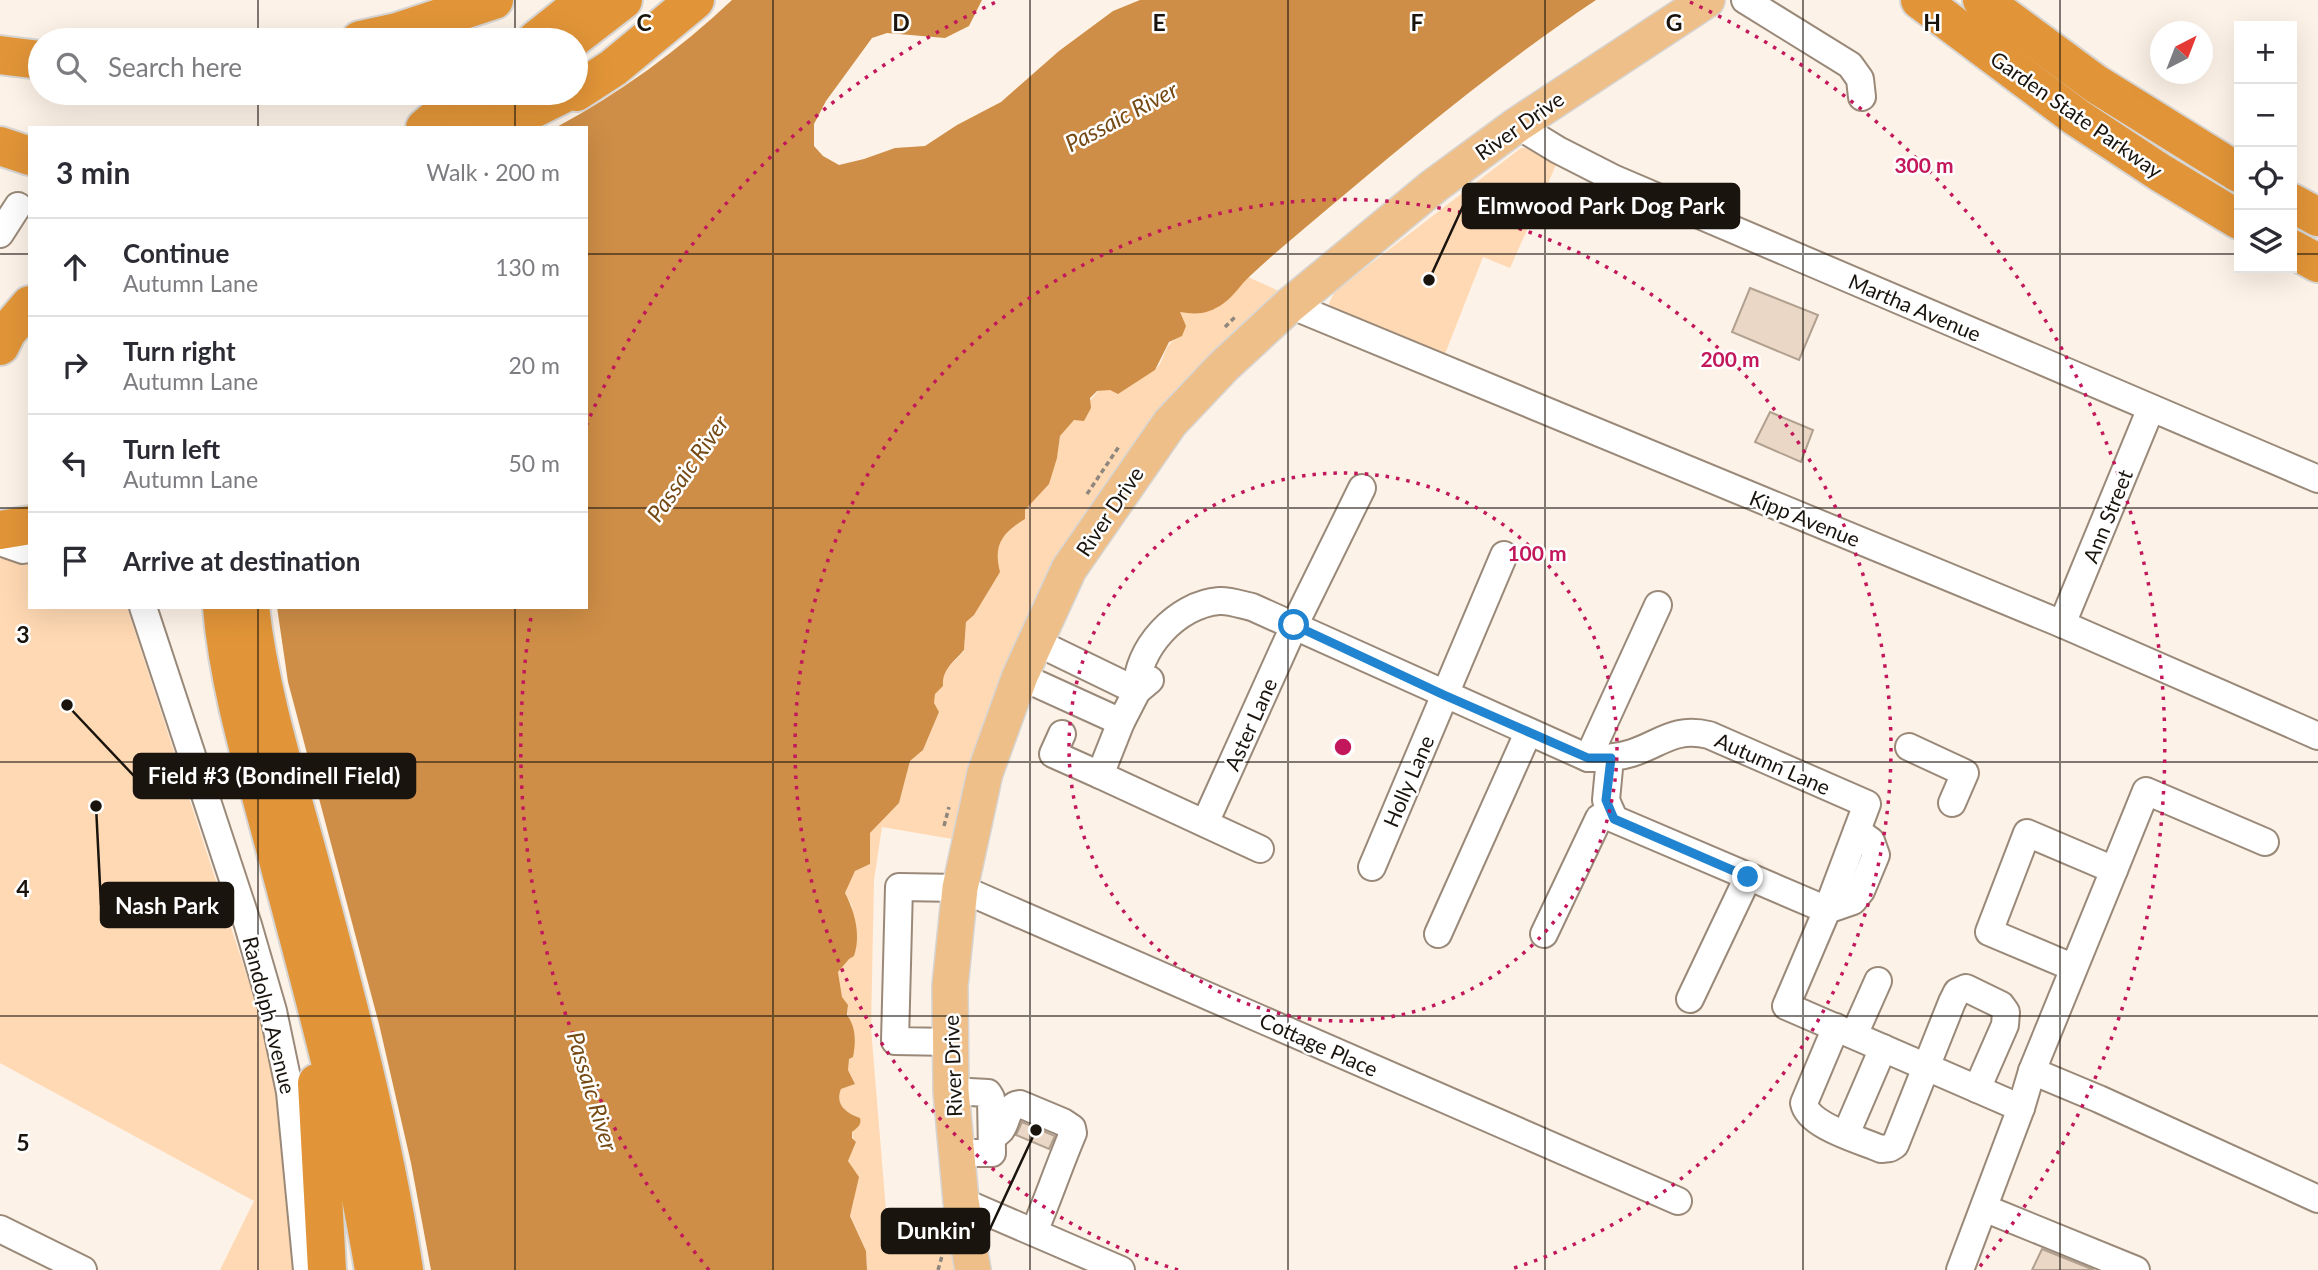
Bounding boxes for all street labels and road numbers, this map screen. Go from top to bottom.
street label: Garden State Parkway [1986,45,2168,183]
street label: River Drive [1470,85,1568,165]
street label: Martha Avenue [1845,268,1985,346]
street label: River Drive [1070,462,1148,560]
street label: Ann Street [2077,465,2137,566]
street label: Kipp Avenue [1746,485,1864,551]
street label: Aster Lane [1219,674,1281,774]
street label: Autumn Lane [1712,727,1834,799]
street label: Holly Lane [1377,731,1439,831]
street label: Randolph Avenue [238,934,302,1096]
street label: Cottage Place [1256,1007,1382,1081]
street label: River Drive [938,1014,966,1118]

